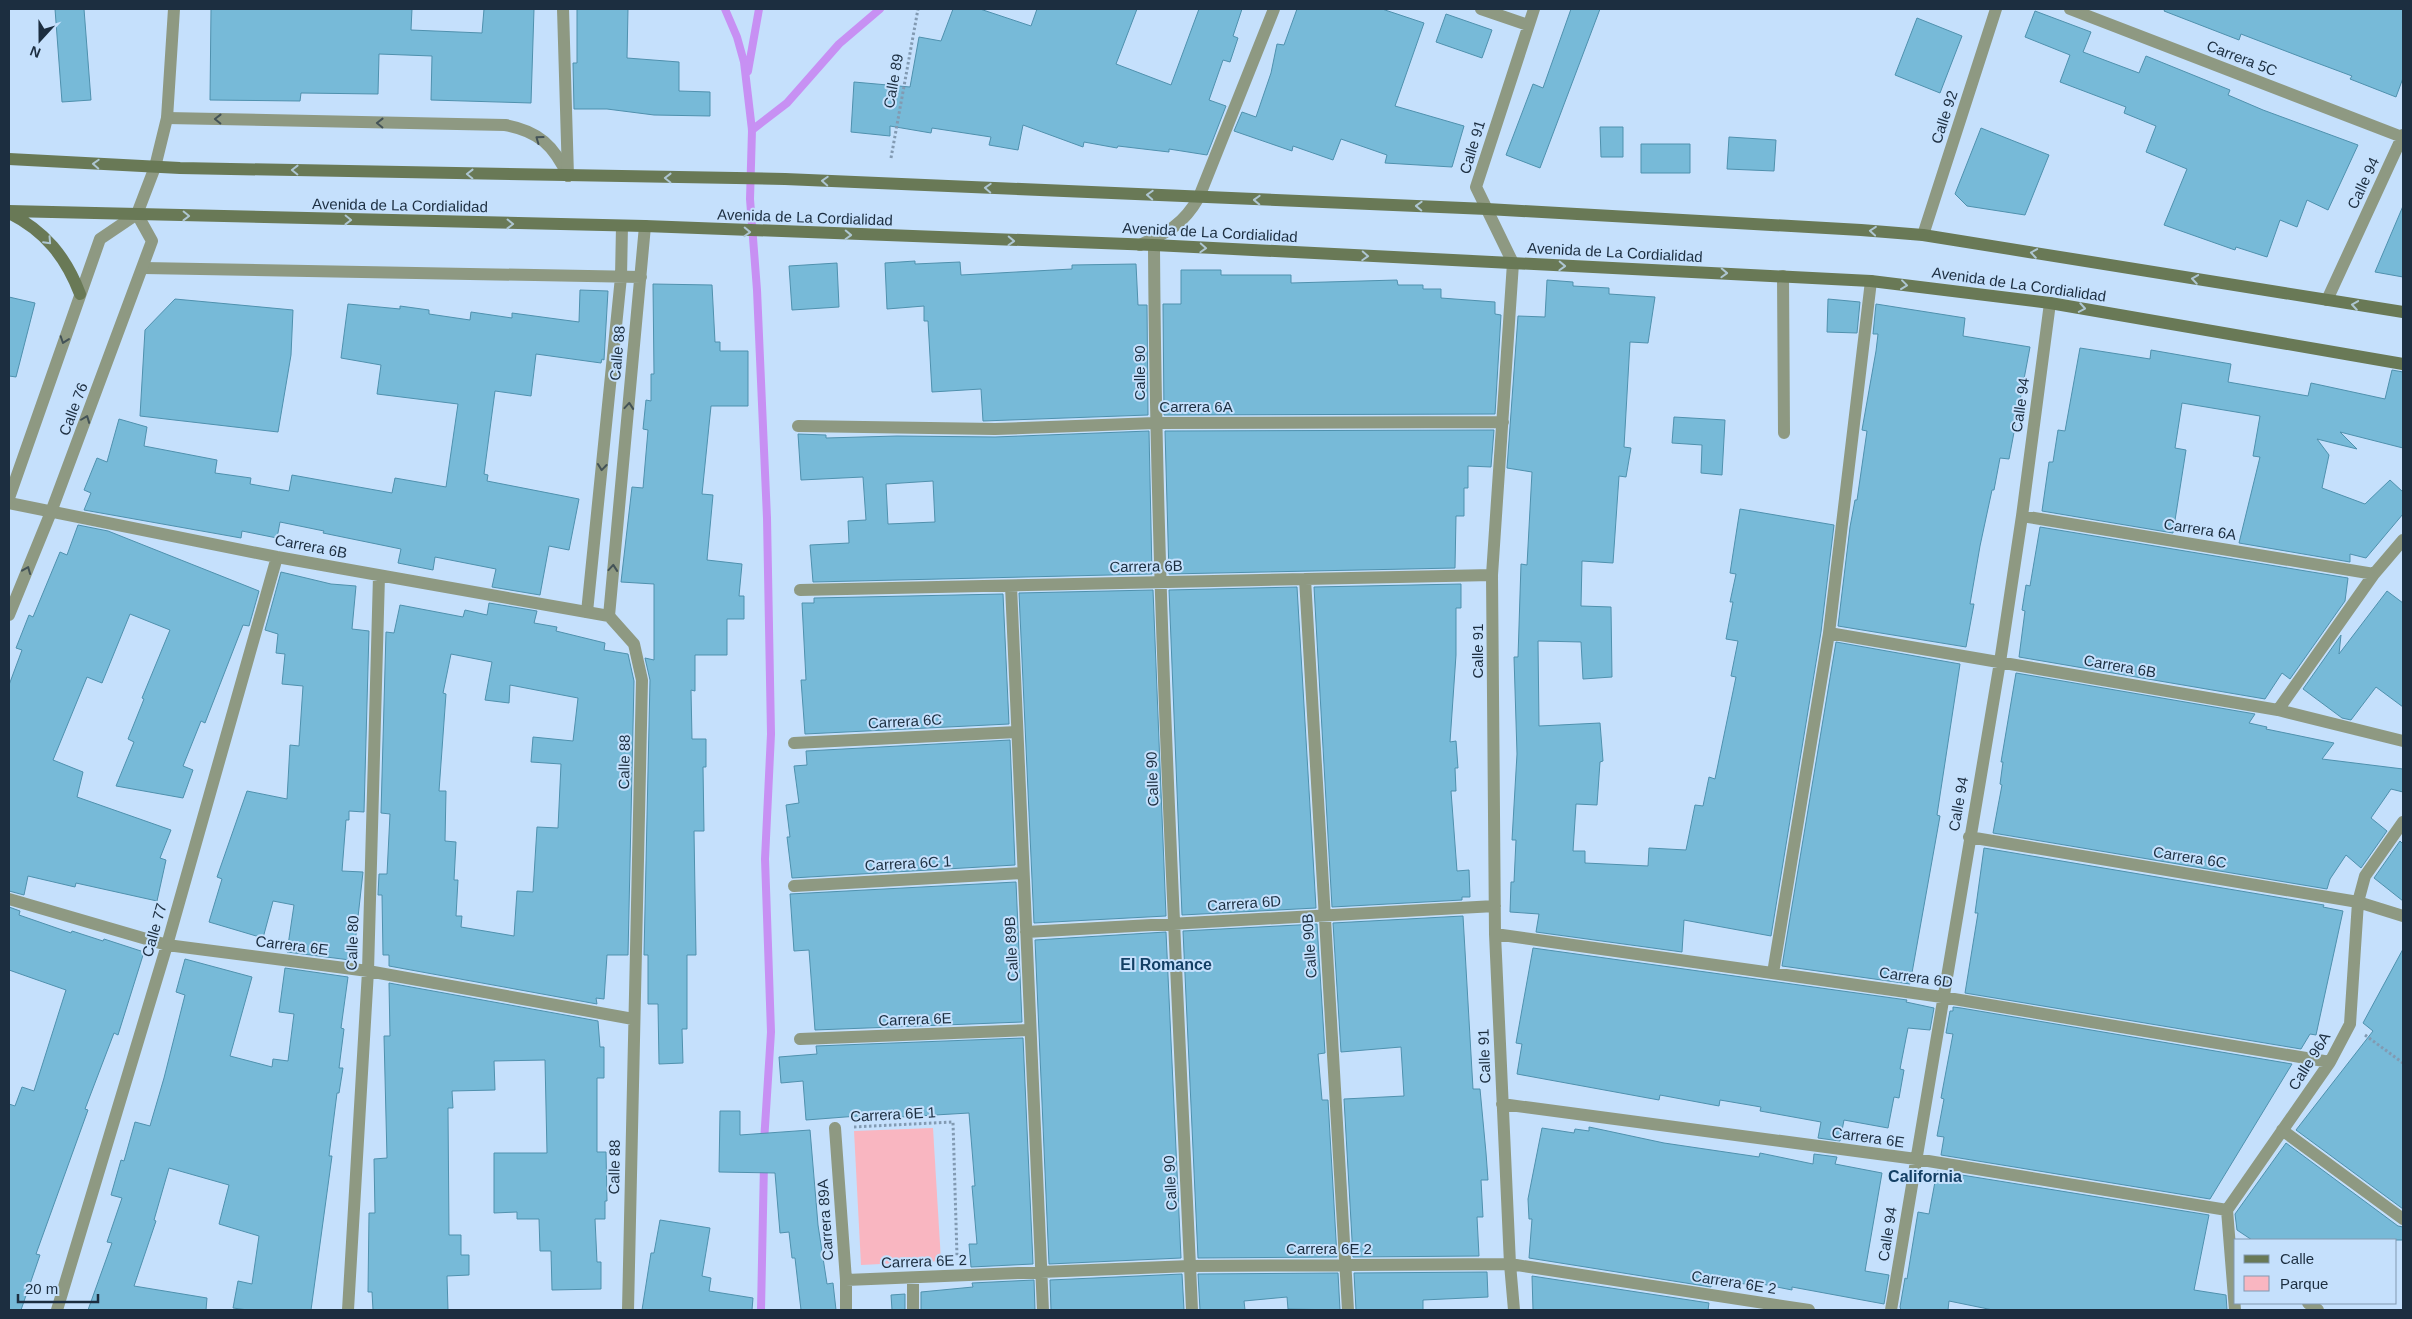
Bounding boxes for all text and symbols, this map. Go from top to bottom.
north arrow [15,15,65,65]
street label: Carrera 5C [2204,37,2280,79]
text: N [28,43,43,61]
street label: Calle 89 [880,52,906,110]
street label: Calle 92 [1927,88,1961,146]
one-way arrow [213,114,221,125]
one-way arrow [376,118,384,128]
street label: Calle 91 [1456,118,1488,176]
one-way arrow [535,136,545,145]
street label: Calle 94 [2344,154,2382,212]
one-way arrow [92,159,100,170]
one-way arrow [291,165,299,175]
one-way arrow [466,169,474,179]
one-way arrow [663,173,671,183]
one-way arrow [821,175,829,186]
one-way arrow [983,182,991,193]
one-way arrow [1146,190,1154,201]
one-way arrow [1252,194,1260,205]
street label: Avenida de La Cordialidad [312,195,488,215]
one-way arrow [1415,201,1423,212]
street label: Avenida de La Cordialidad [717,205,893,229]
one-way arrow [182,211,190,222]
one-way arrow [344,215,352,225]
one-way arrow [507,219,515,229]
street label: Avenida de La Cordialidad [1122,219,1298,245]
one-way arrow [744,226,752,237]
one-way arrow [1869,226,1877,237]
one-way arrow [844,230,852,240]
one-way arrow [42,235,51,244]
one-way arrow [1007,235,1015,246]
street label: Avenida de La Cordialidad [1527,239,1703,265]
one-way arrow [1199,242,1207,253]
one-way arrow [2030,249,2039,259]
one-way arrow [1362,250,1370,261]
one-way arrow [1558,261,1566,272]
street label: Avenida de La Cordialidad [1931,263,2107,305]
one-way arrow [1720,268,1728,279]
one-way arrow [2190,274,2198,285]
one-way arrow [1900,279,1908,290]
one-way arrow [2351,300,2359,310]
one-way arrow [2078,303,2086,313]
street label: Calle 88 [606,325,628,381]
one-way arrow [60,335,70,344]
street label: Calle 90 [1131,345,1148,401]
street label: Calle 94 [2008,377,2032,433]
street label: Calle 76 [55,380,91,438]
street label: Carrera 6A [1159,398,1233,415]
one-way arrow [623,402,634,410]
one-way arrow [81,415,91,423]
one-way arrow [597,463,608,471]
street label: Carrera 6A [2162,515,2238,543]
street label: Carrera 6B [273,531,349,561]
street label: Carrera 6B [1109,557,1183,575]
one-way arrow [607,564,618,572]
one-way arrow [21,566,32,575]
street label: Calle 91 [1469,623,1486,679]
street label: Carrera 6B [2082,651,2158,681]
street label: Carrera 6C [868,711,943,731]
street label: Calle 88 [615,734,633,790]
street label: Calle 90 [1143,751,1161,807]
street label: Calle 94 [1945,775,1971,833]
street label: Carrera 6C [2152,843,2228,871]
street label: Carrera 6C 1 [864,852,952,874]
street label: Carrera 6D [1206,892,1282,914]
street label: Calle 77 [138,901,170,959]
street label: Calle 90B [1298,913,1320,979]
street label: Calle 80 [343,915,361,971]
street label: Calle 89B [1001,916,1021,982]
street label: Carrera 6E [255,932,329,958]
district label: El Romance [1120,956,1212,973]
street label: Carrera 6D [1878,963,1954,991]
street label: Carrera 6E [878,1009,952,1029]
street label: Calle 91 [1475,1028,1493,1084]
street label: Calle 96A [2285,1029,2333,1093]
street label: Carrera 6E 1 [850,1103,936,1125]
street label: Carrera 6E [1830,1123,1906,1151]
street label: Calle 88 [605,1139,623,1195]
street label: Calle 90 [1160,1155,1180,1211]
district label: California [1888,1168,1962,1185]
street label: Carrera 89A [814,1179,836,1261]
street label: Calle 94 [1874,1205,1900,1263]
legend [2234,1239,2397,1304]
street label: Carrera 6E 2 [1286,1240,1372,1257]
text: Calle [2280,1250,2314,1267]
street label: Carrera 6E 2 [881,1251,967,1271]
street label: Carrera 6E 2 [1690,1267,1778,1297]
scale bar [18,1272,98,1304]
text: Parque [2280,1275,2328,1292]
text: 20 m [25,1280,58,1297]

